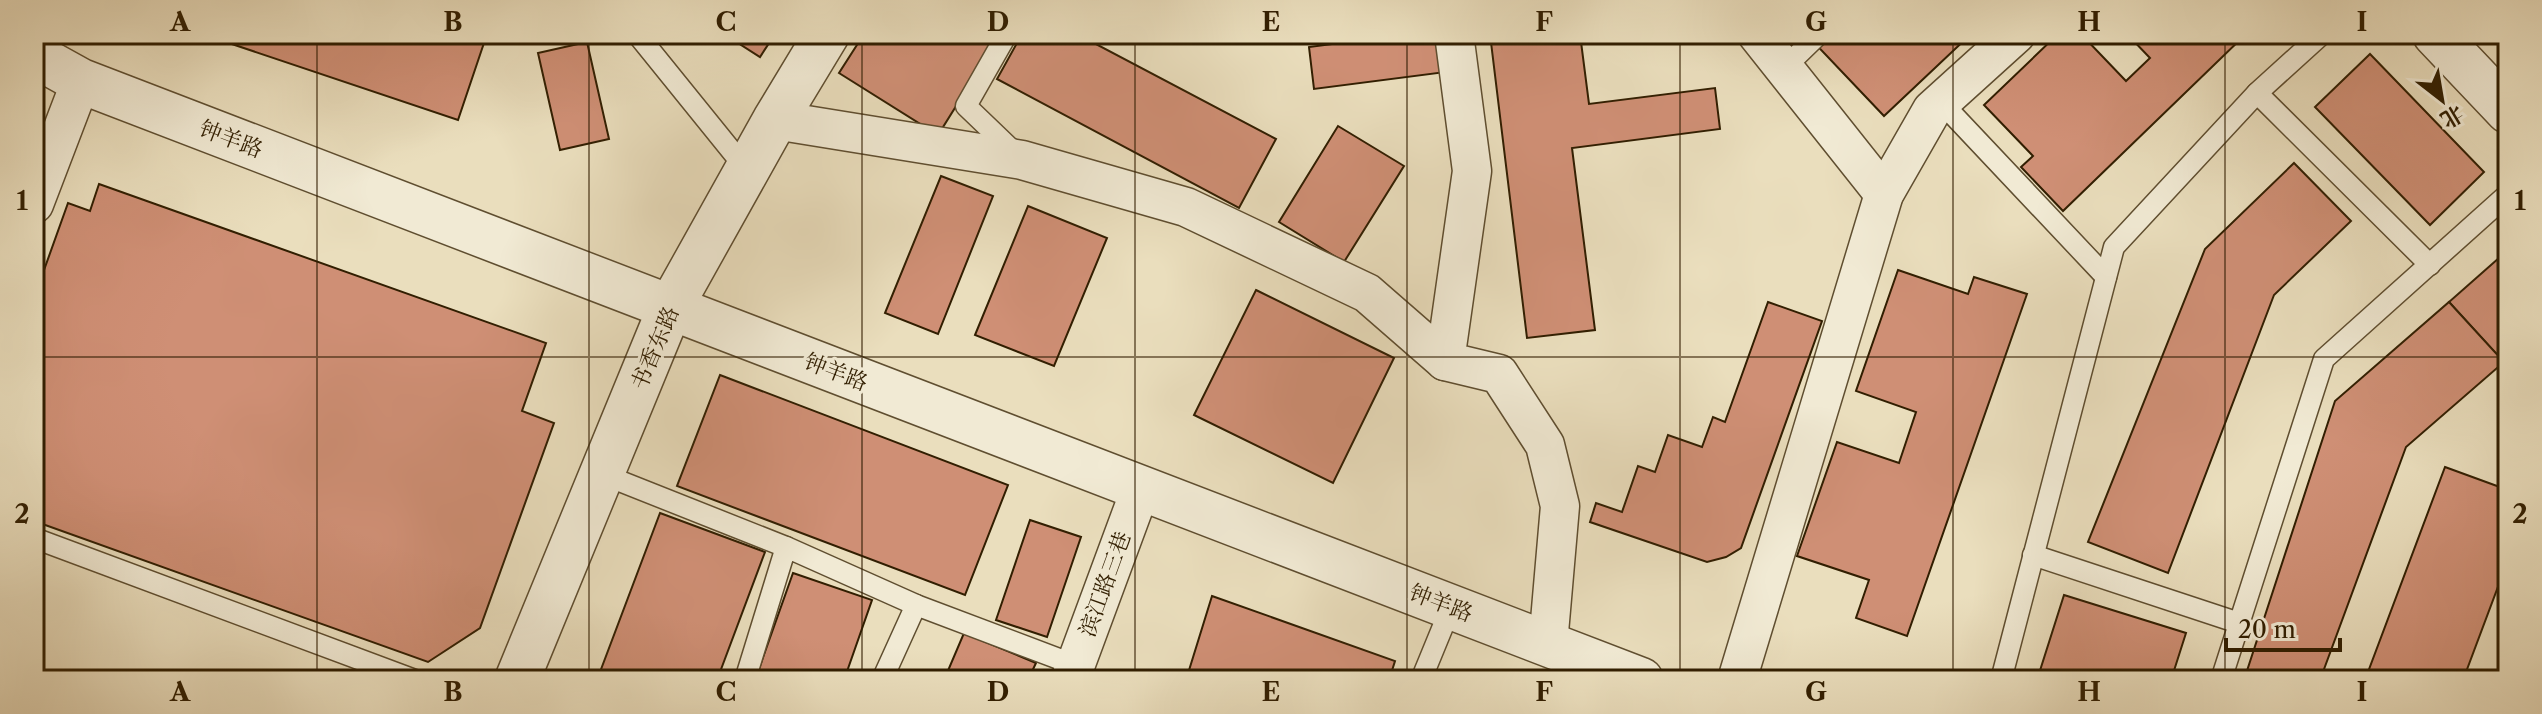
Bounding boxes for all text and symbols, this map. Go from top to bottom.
text: A [169,6,191,38]
text: B [443,6,463,38]
text: C [716,6,736,38]
text: D [987,6,1009,38]
text: E [1262,6,1280,38]
text: F [1535,6,1553,38]
text: G [1805,6,1827,38]
text: H [2077,6,2101,38]
text: I [2357,6,2367,38]
north arrow [2402,60,2482,140]
text: 北 [2436,99,2468,134]
street label: 钟羊路 [195,115,267,163]
text: 1 [16,185,28,217]
text: 1 [2514,185,2526,217]
street label: 书香东路 [625,302,685,394]
street label: 钟羊路 [800,348,872,396]
text: 2 [14,498,30,530]
text: 2 [2512,498,2528,530]
street label: 滨江路三巷 [1074,528,1136,640]
street label: 钟羊路 [1405,579,1477,627]
scale bar [2226,602,2340,652]
text: 20 m [2238,615,2296,644]
text: A [169,676,191,708]
text: B [443,676,463,708]
text: C [716,676,736,708]
text: D [987,676,1009,708]
text: E [1262,676,1280,708]
text: F [1535,676,1553,708]
text: G [1805,676,1827,708]
text: H [2077,676,2101,708]
text: I [2357,676,2367,708]

